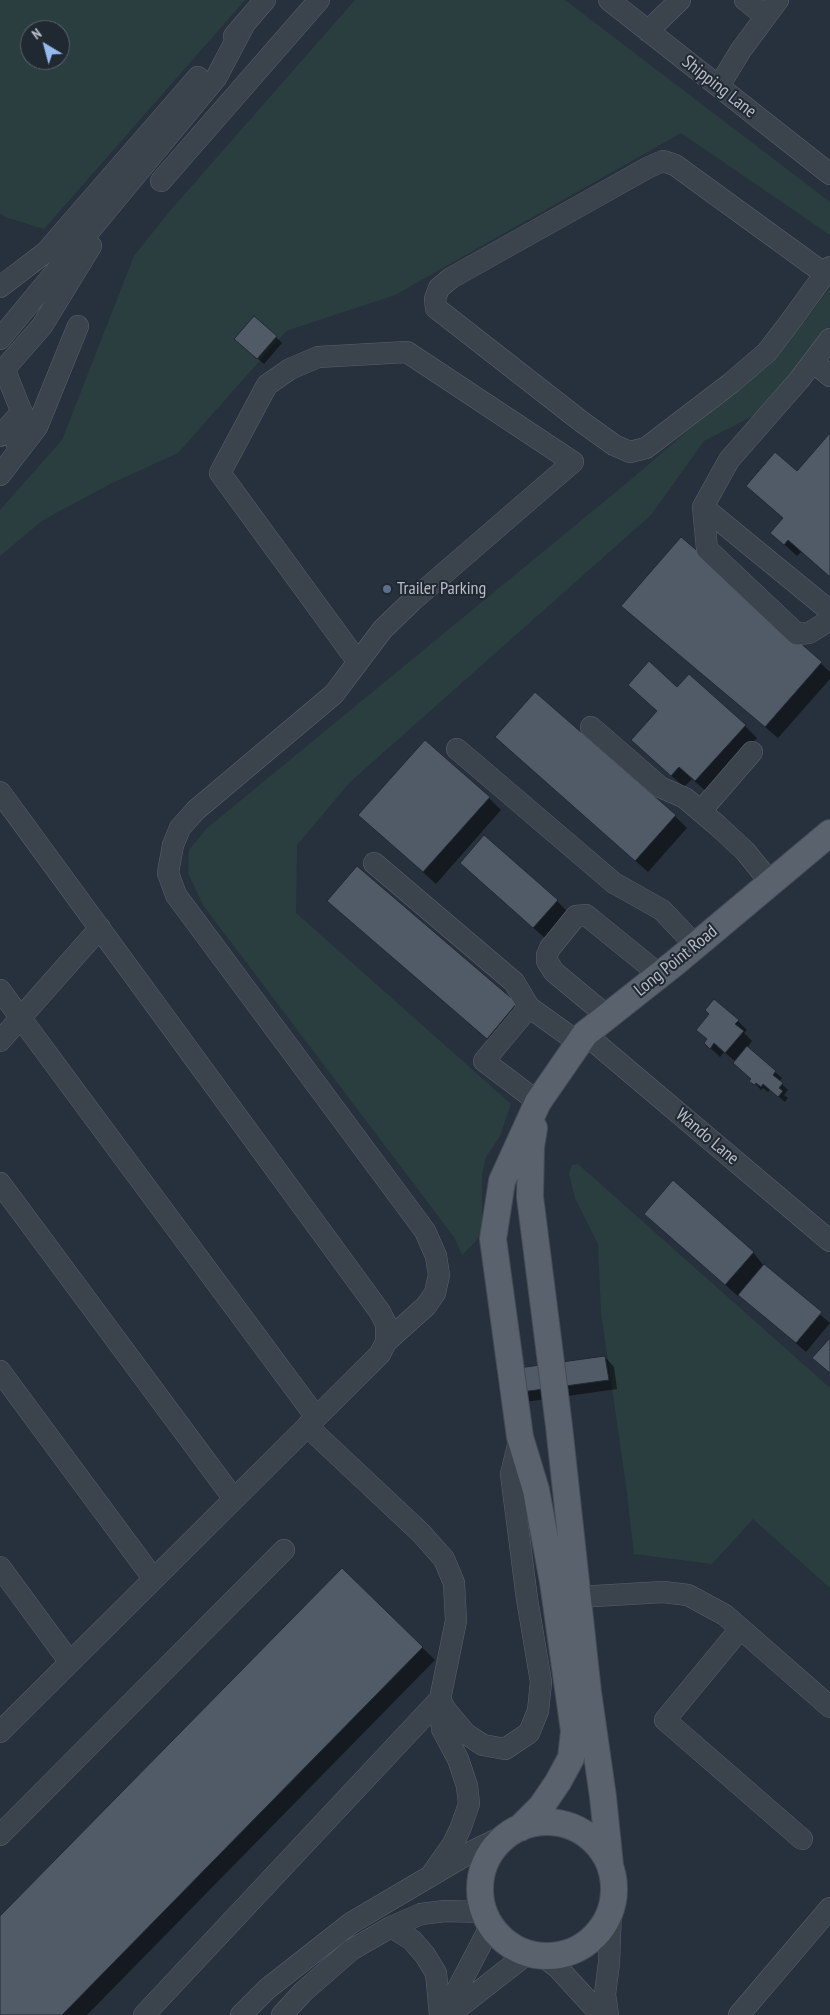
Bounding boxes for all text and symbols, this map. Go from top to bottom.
north arrow [20,20,70,70]
text: N [28,24,45,43]
street label: Shipping Lane [678,51,760,123]
place label: Trailer Parking [397,578,486,600]
marker: Trailer Parking [381,583,393,595]
street label: Long Point Road [630,921,722,1001]
street label: Wando Lane [671,1104,743,1170]

